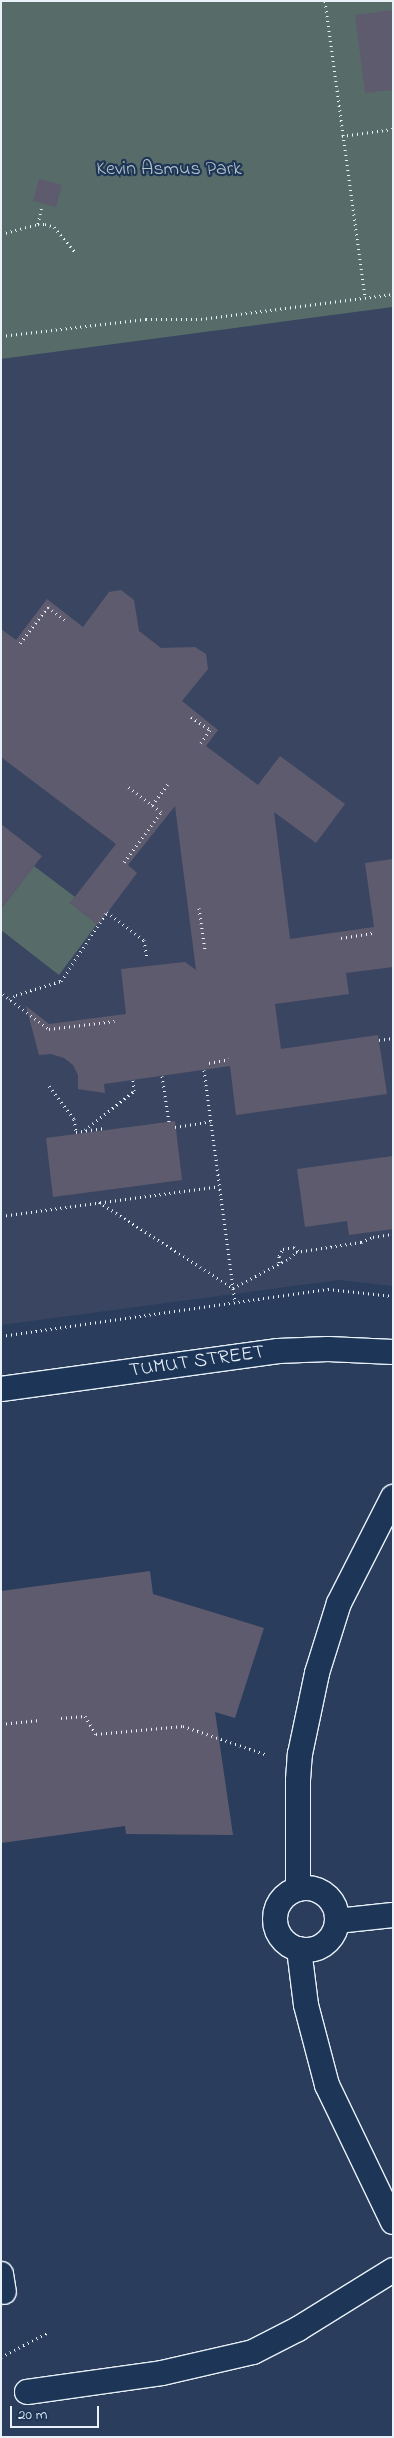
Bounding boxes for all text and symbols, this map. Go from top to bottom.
park label: Kevin Asmus Park [96,157,242,181]
street label: TUMUT STREET [128,1341,266,1383]
scale bar [12,2396,101,2428]
text: 20 m [18,2404,47,2426]

